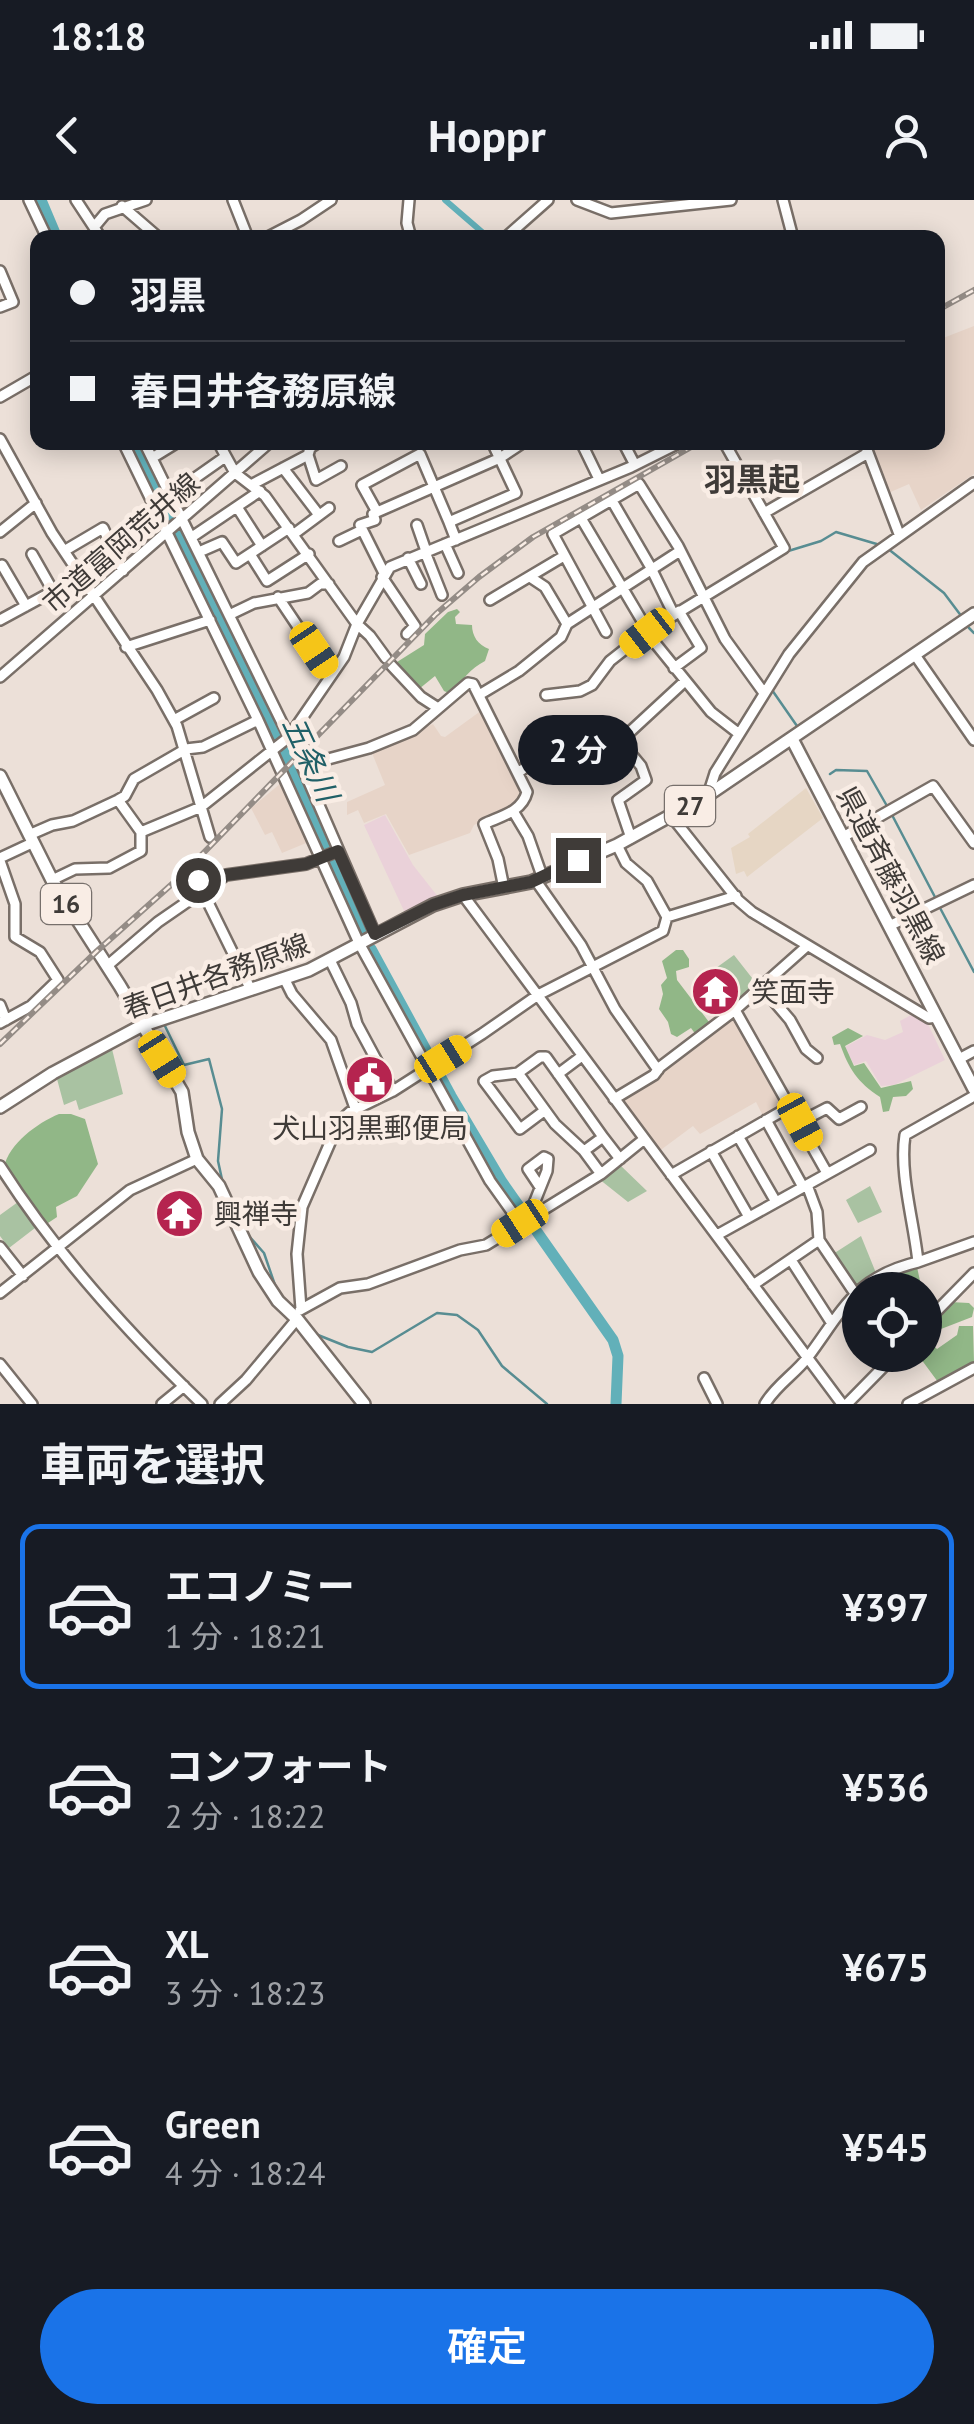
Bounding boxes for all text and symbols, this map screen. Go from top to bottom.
text: 18:18 [50,11,146,60]
text: Hoppr [428,106,546,164]
icon: back [40,108,95,163]
icon: person [879,108,934,163]
text: 羽黒 [130,270,206,319]
text: 春日井各務原線 [130,366,396,415]
district label: 羽黒起 [704,458,800,500]
street label: 市道富岡荒井線 [35,464,207,621]
car [614,603,680,663]
car [285,617,343,683]
water label: 五条川 [275,709,349,810]
callout: 2 分 [518,715,638,785]
text: 2 分 [549,729,607,771]
street label: 県道斉藤羽黒線 [829,780,954,970]
road number: 27 [665,786,715,826]
route end [556,838,601,883]
route start [176,858,221,903]
road number: 16 [41,884,91,924]
street label: 春日井各務原線 [117,925,314,1026]
temple icon: 笑面寺 [690,966,742,1018]
place label: 笑面寺 [751,973,835,1010]
car [133,1026,191,1092]
car [410,1030,476,1088]
public building icon: 犬山羽黒郵便局 [344,1054,396,1106]
car [773,1088,827,1156]
place label: 犬山羽黒郵便局 [272,1109,468,1146]
temple icon: 興禅寺 [153,1188,205,1240]
car [487,1194,553,1252]
place label: 興禅寺 [214,1195,298,1232]
map controls [842,1272,942,1372]
button: locate [842,1272,942,1372]
text: 車両を選択 [40,1435,265,1493]
text: エコノミー [165,1561,355,1610]
icon: car [45,1562,135,1652]
text: ¥397 [843,1582,929,1631]
text: 1 分 · 18:21 [165,1615,325,1657]
text: コンフォート [165,1741,392,1790]
icon: car [45,1742,135,1832]
text: ¥536 [843,1762,929,1811]
text: 2 分 · 18:22 [165,1795,325,1837]
text: XL [165,1919,209,1968]
icon: car [45,1922,135,2012]
text: ¥675 [843,1942,929,1991]
text: 3 分 · 18:23 [165,1972,325,2014]
text: Green [165,2099,261,2148]
icon: car [45,2102,135,2192]
text: ¥545 [843,2122,929,2171]
text: 4 分 · 18:24 [165,2152,325,2194]
button: 確定 [40,2289,934,2404]

